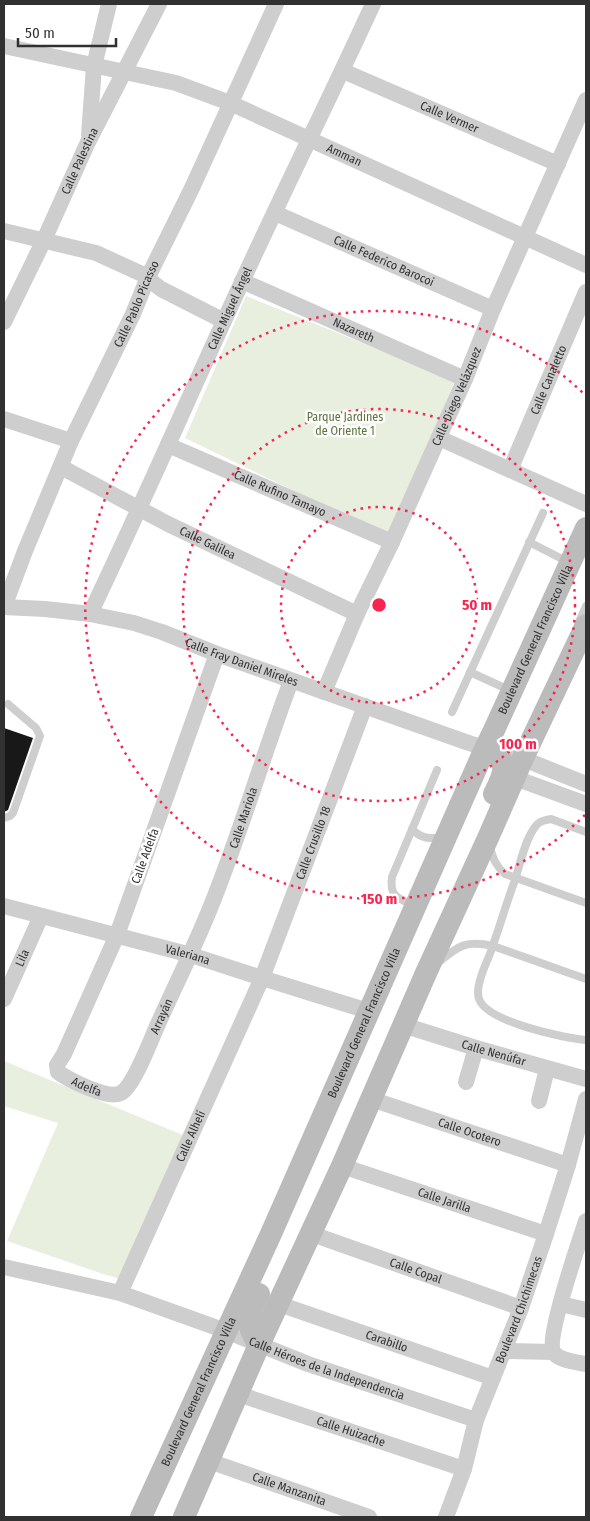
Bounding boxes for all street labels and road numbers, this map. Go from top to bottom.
street label: Calle Vermer [418,98,481,136]
street label: Calle Palestina [58,125,101,196]
street label: Amman [324,141,364,169]
street label: Calle Federico Barocoi [332,233,436,289]
street label: Calle Pablo Picasso [111,258,162,350]
street label: Calle Miguel Ángel [205,265,255,352]
street label: Nazareth [331,315,377,345]
street label: Calle Canaletto [528,343,569,417]
street label: Calle Diego Velázquez [429,345,484,448]
street label: Calle Rufino Tamayo [232,467,328,520]
street label: Calle Galilea [177,523,238,562]
street label: Boulevard General Francisco Villa [495,563,575,716]
street label: Calle Fray Daniel Mireles [183,635,300,689]
street label: Calle Mariola [226,785,260,850]
street label: Calle Crusillo 18 [293,804,333,882]
street label: Calle Adelfa [129,826,162,886]
street label: Valeriana [164,942,212,968]
street label: Boulevard General Francisco Villa [325,946,403,1100]
street label: Lila [12,947,32,969]
street label: Arrayán [147,996,176,1036]
street label: Calle Nenúfar [460,1037,528,1069]
street label: Adelfa [69,1074,103,1099]
street label: Calle Alhelí [173,1108,208,1164]
street label: Calle Ocotero [436,1115,503,1149]
street label: Calle Jarilla [416,1185,473,1216]
street label: Boulevard Chichimecas [492,1254,545,1365]
street label: Calle Copal [388,1255,444,1286]
street label: Boulevard General Francisco Villa [158,1315,239,1468]
street label: Carabillo [364,1328,410,1355]
street label: Calle Héroes de la Independencia [247,1334,406,1403]
street label: Calle Huizache [315,1414,387,1449]
street label: Calle Manzanita [251,1470,328,1508]

